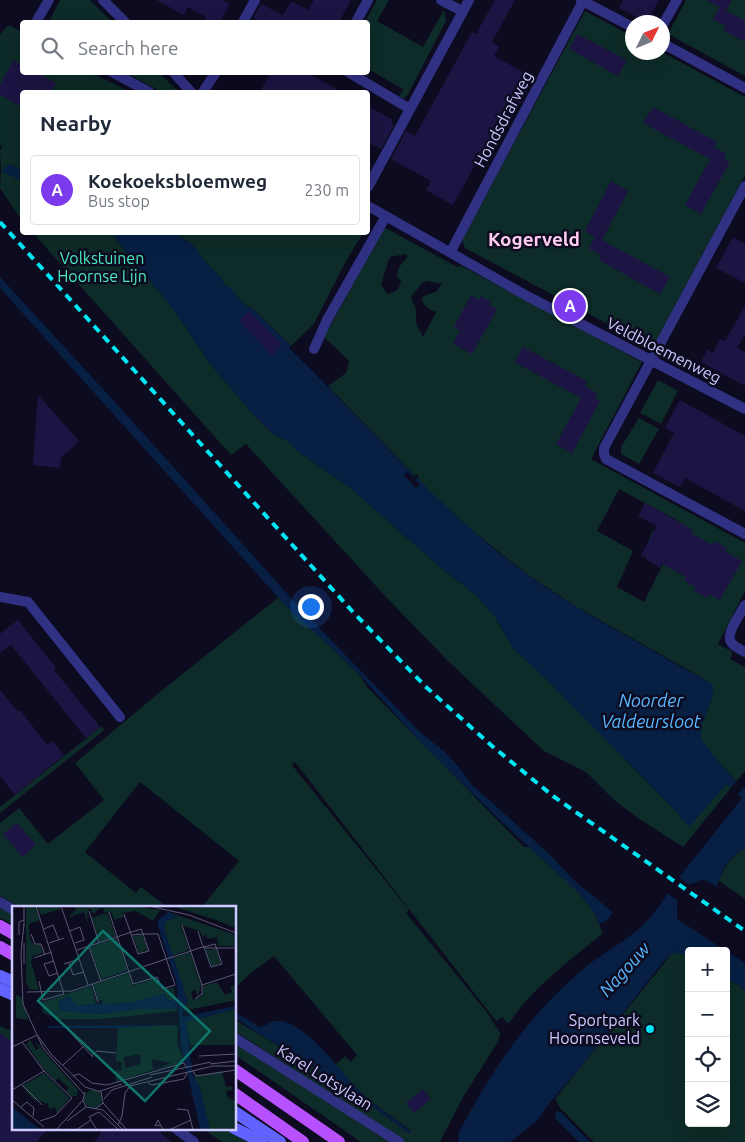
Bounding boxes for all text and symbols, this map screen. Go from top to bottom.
north arrow [625,15,670,60]
search box [20,20,370,75]
icon: search [38,34,66,62]
text: Search here [78,37,178,59]
street label: Hondsdrafweg [470,68,536,170]
text: Nearby [40,111,111,135]
text: Koekoeksbloemweg [88,170,267,192]
text: A [51,181,63,199]
text: 230 m [304,181,349,199]
text: Bus stop [88,192,150,210]
district label: Kogerveld [488,228,580,250]
park label: Volkstuinen Hoornse Lijn [57,249,147,285]
pin: A [554,287,586,325]
street label: Veldbloemenweg [604,313,724,387]
your location [298,594,324,620]
water label: Noorder Valdeursloot [601,690,702,731]
inset map [12,906,236,1130]
water label: Nagouw [595,937,654,1000]
map controls [685,947,730,1127]
button: + [685,947,730,992]
button: − [685,992,730,1037]
place label: Sportpark Hoornseveld [549,1011,640,1047]
marker: Sportpark Hoornseveld [644,1023,656,1035]
button: locate [685,1037,730,1082]
street label: Karel Lotsylaan [274,1040,376,1114]
button: layers [685,1082,730,1127]

